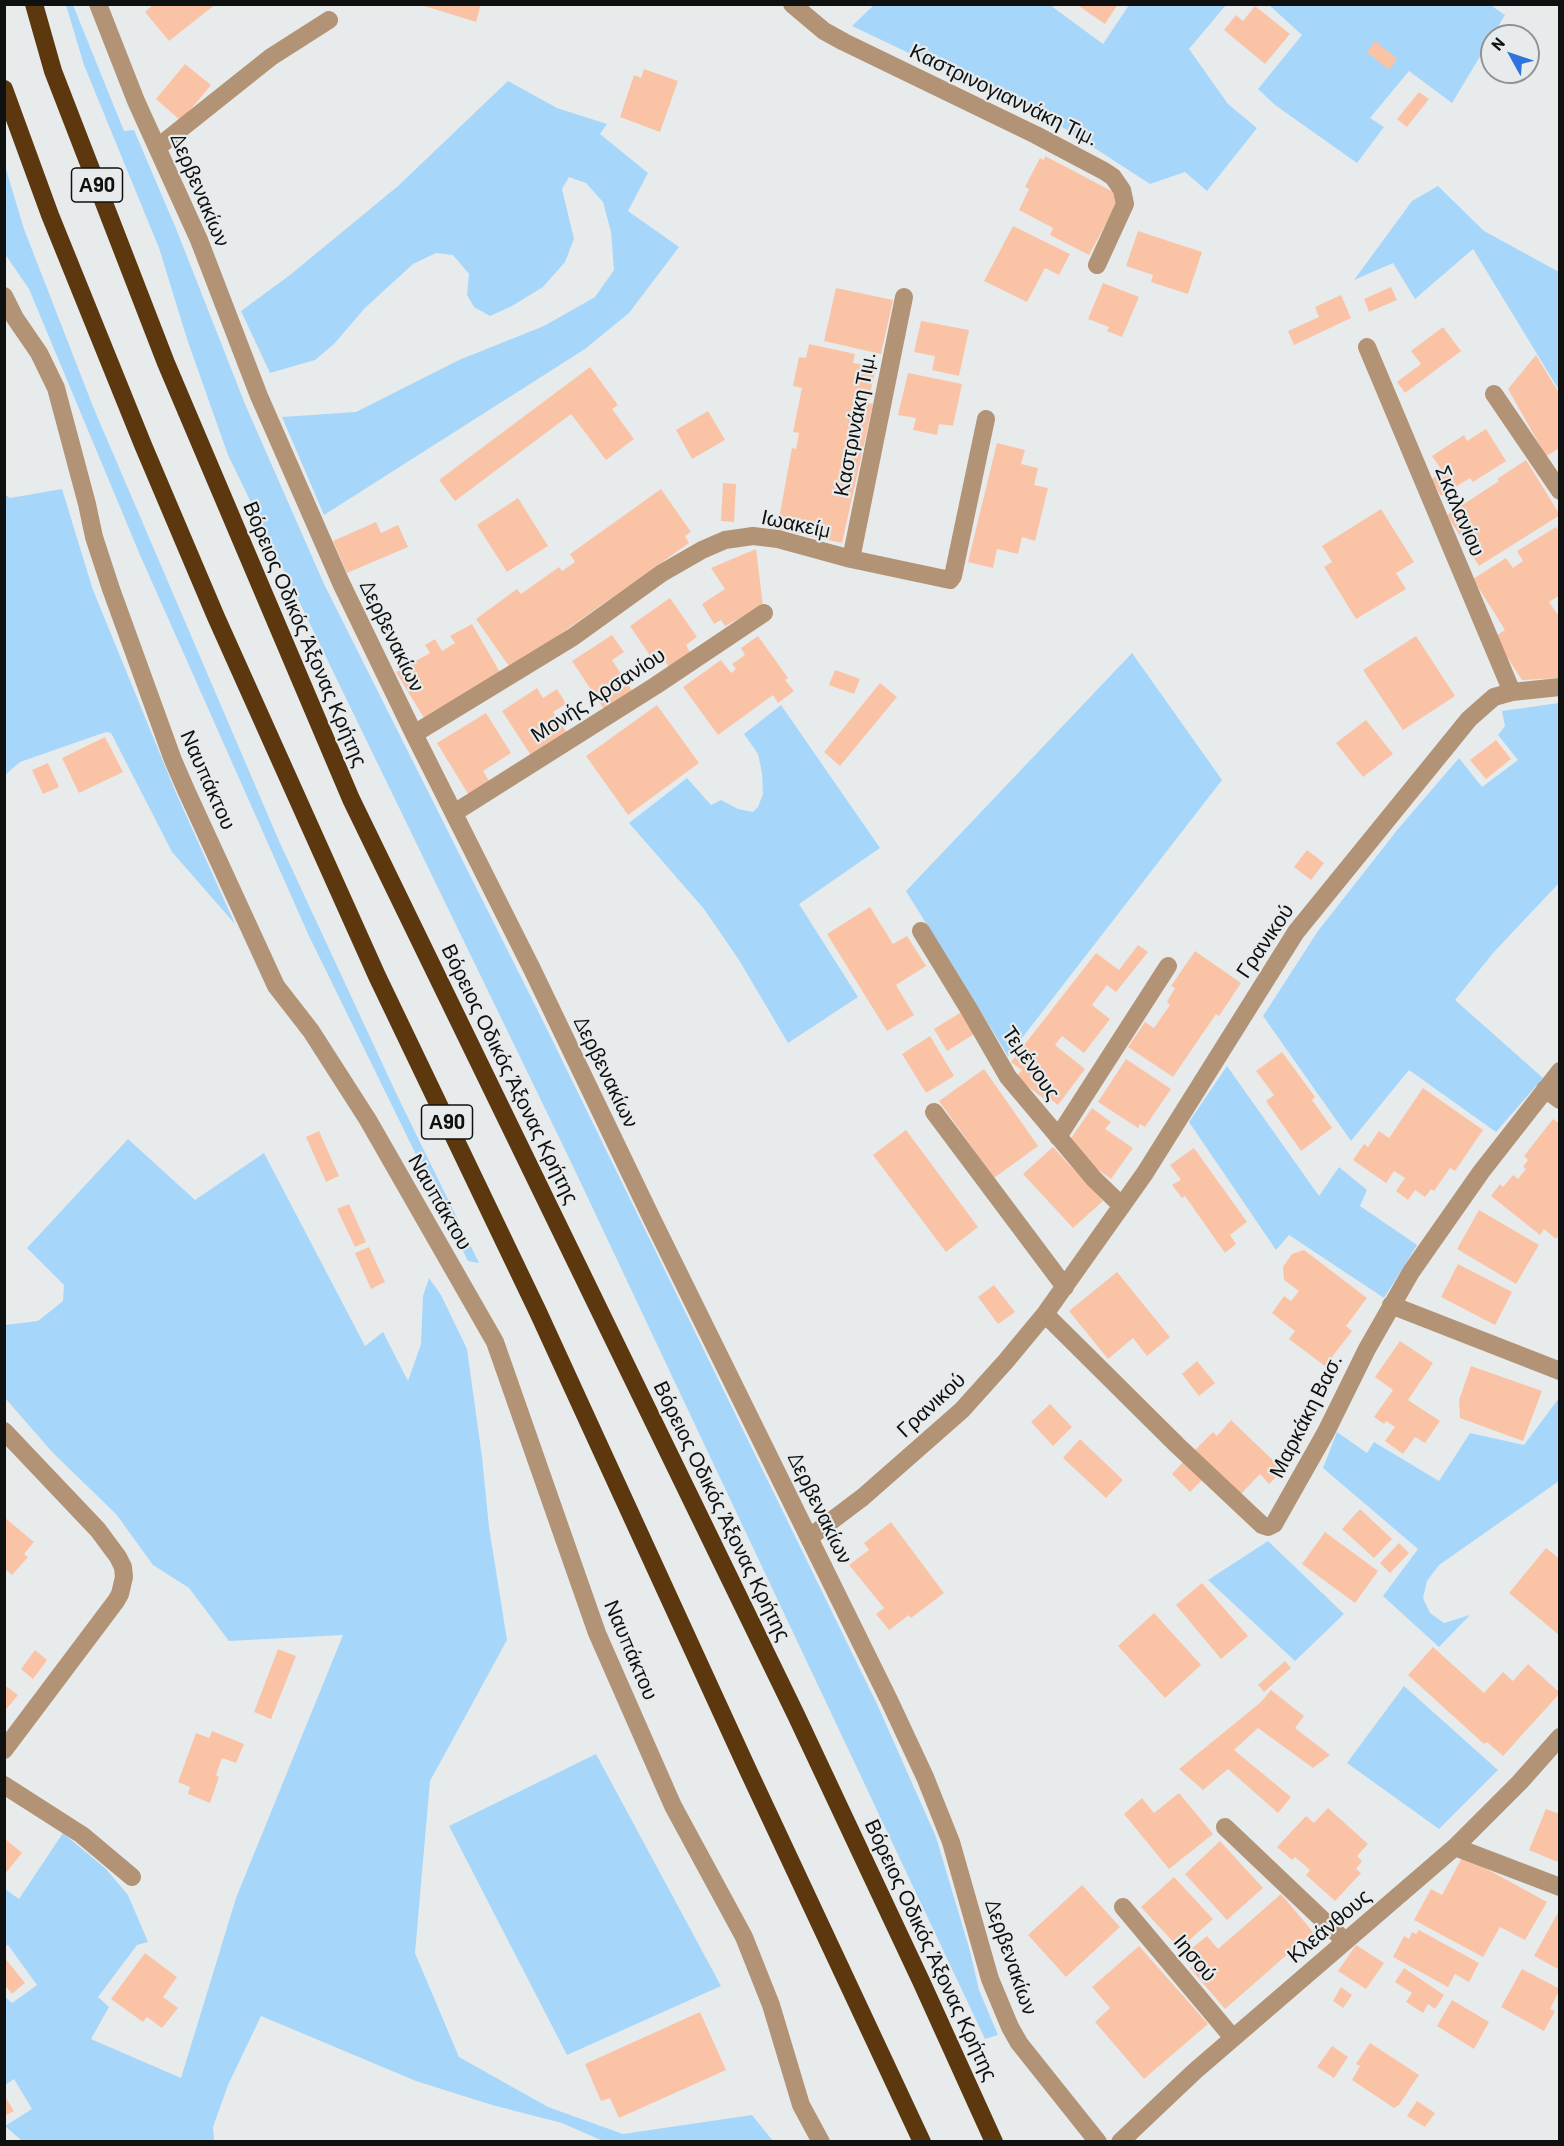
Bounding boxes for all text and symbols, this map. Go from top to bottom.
north arrow [1480,24,1540,84]
text: N [1487,33,1508,54]
street label: Καστρινογιαννάκη Τιμ. [906,38,1102,152]
street label: Δερβενακίων [165,129,235,251]
road number: Α90 [72,168,122,202]
street label: Καστρινάκη Τιμ. [829,350,881,498]
street label: Σκαλανίου [1430,462,1490,560]
street label: Βόρειος Οδικός Άξονας Κρήτης [238,498,372,770]
street label: Ιωακείμ [759,504,833,544]
street label: Δερβενακίων [354,576,430,696]
street label: Μονής Αρσανίου [526,642,670,748]
street label: Ναυπάκτου [175,726,241,834]
street label: Γρανικού [1231,899,1299,983]
street label: Βόρειος Οδικός Άξονας Κρήτης [436,940,584,1208]
street label: Δερβενακίων [568,1012,644,1132]
street label: Τεμένους [996,1021,1066,1105]
road number: Α90 [422,1105,472,1139]
street label: Ναυπάκτου [403,1150,477,1254]
street label: Μαρκάκη Βασ. [1264,1350,1348,1482]
street label: Γρανικού [892,1367,970,1443]
street label: Βόρειος Οδικός Άξονας Κρήτης [648,1377,796,1645]
street label: Δερβενακίων [782,1448,858,1568]
street label: Ναυπάκτου [599,1596,663,1704]
street label: Βόρειος Οδικός Άξονας Κρήτης [859,1815,1003,2085]
street label: Κλεάνθους [1282,1884,1376,1968]
street label: Δερβενακίων [979,1896,1043,2018]
street label: Ιησού [1168,1929,1222,1987]

